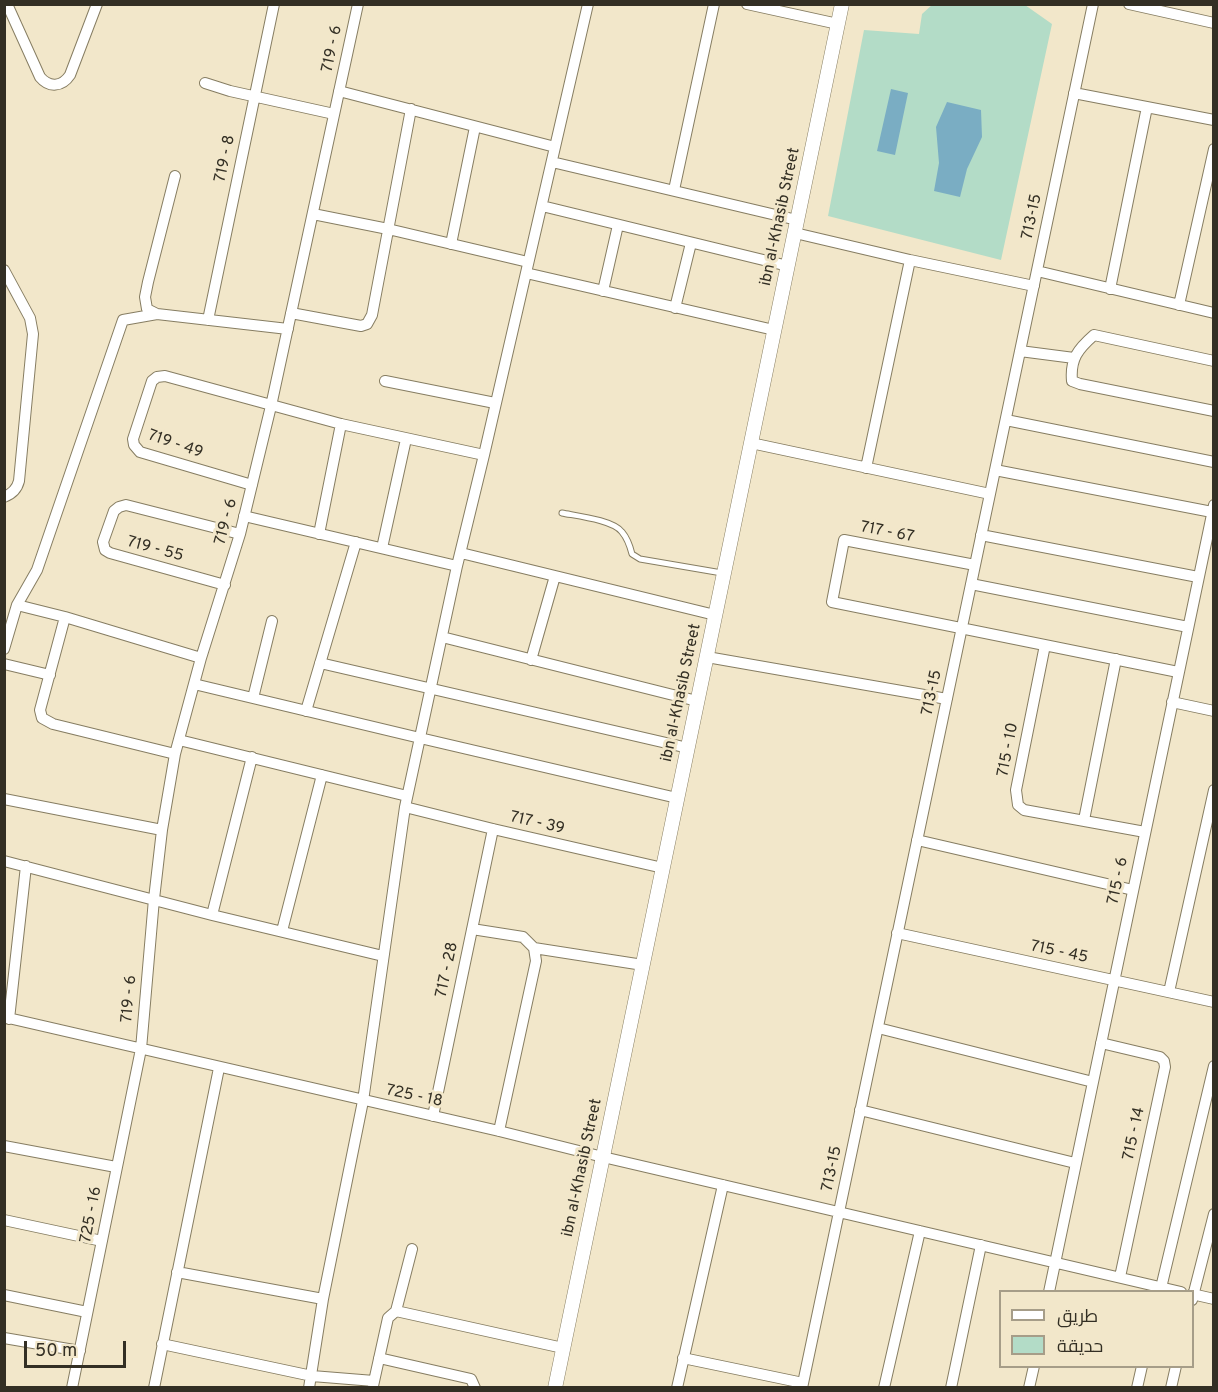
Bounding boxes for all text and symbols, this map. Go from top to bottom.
street label: 719 - 6 [319,24,347,74]
street label: 719 - 8 [212,134,240,184]
street label: ibn al-Khasib Street [757,146,805,288]
street label: 713-15 [1019,192,1047,242]
street label: 719 - 49 [145,427,205,463]
street label: 719 - 6 [212,497,242,547]
street label: 717 - 67 [858,518,916,548]
street label: 719 - 55 [125,533,185,567]
street label: ibn al-Khasib Street [658,622,706,764]
street label: 713-15 [919,668,947,718]
street label: 715 - 10 [994,721,1024,779]
street label: 717 - 39 [508,808,566,840]
street label: 715 - 6 [1105,856,1133,906]
street label: 715 - 45 [1028,938,1090,968]
street label: 717 - 28 [433,940,463,1000]
street label: 719 - 6 [118,974,142,1024]
street label: 725 - 18 [384,1082,444,1112]
street label: ibn al-Khasib Street [559,1097,607,1239]
street label: 715 - 14 [1120,1106,1150,1162]
street label: 713-15 [819,1144,847,1194]
street label: 725 - 16 [77,1185,107,1245]
legend [999,1290,1194,1368]
text: طريق [1057,1306,1098,1329]
scale bar [27,1329,129,1367]
text: حديقة [1057,1336,1103,1359]
text: 50 m [35,1340,77,1363]

